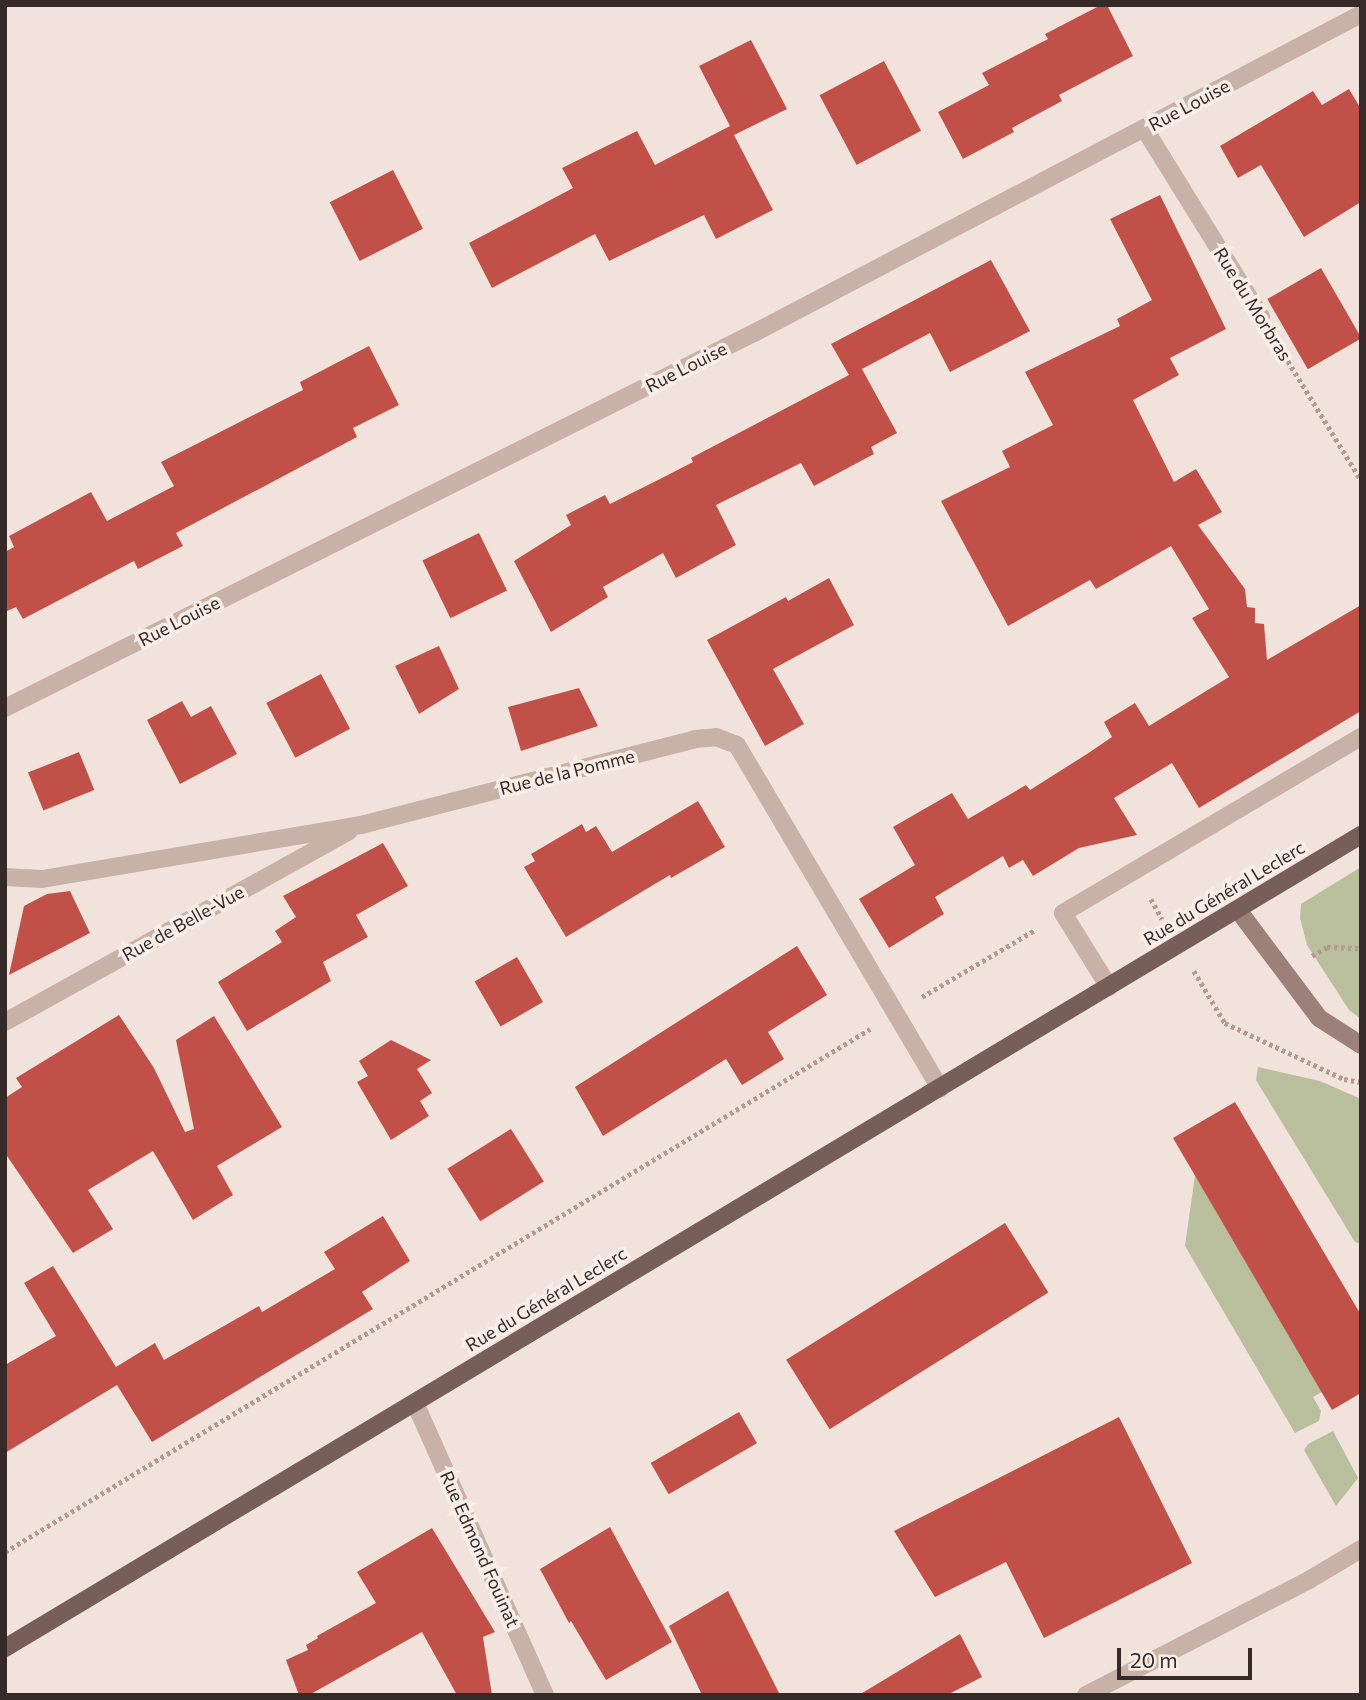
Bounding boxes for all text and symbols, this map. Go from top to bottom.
street label: Rue Louise [1145,75,1233,135]
street label: Rue du Morbras [1210,243,1296,365]
street label: Rue Louise [642,337,730,397]
street label: Rue Louise [135,591,223,651]
street label: Rue de la Pomme [497,745,637,799]
street label: Rue du Général Leclerc [1139,836,1309,950]
street label: Rue de Belle-Vue [118,881,248,965]
street label: Rue du Général Leclerc [461,1242,631,1356]
street label: Rue Edmond Fouinat [436,1467,524,1631]
scale bar [1121,1634,1256,1678]
text: 20 m [1130,1647,1178,1672]

